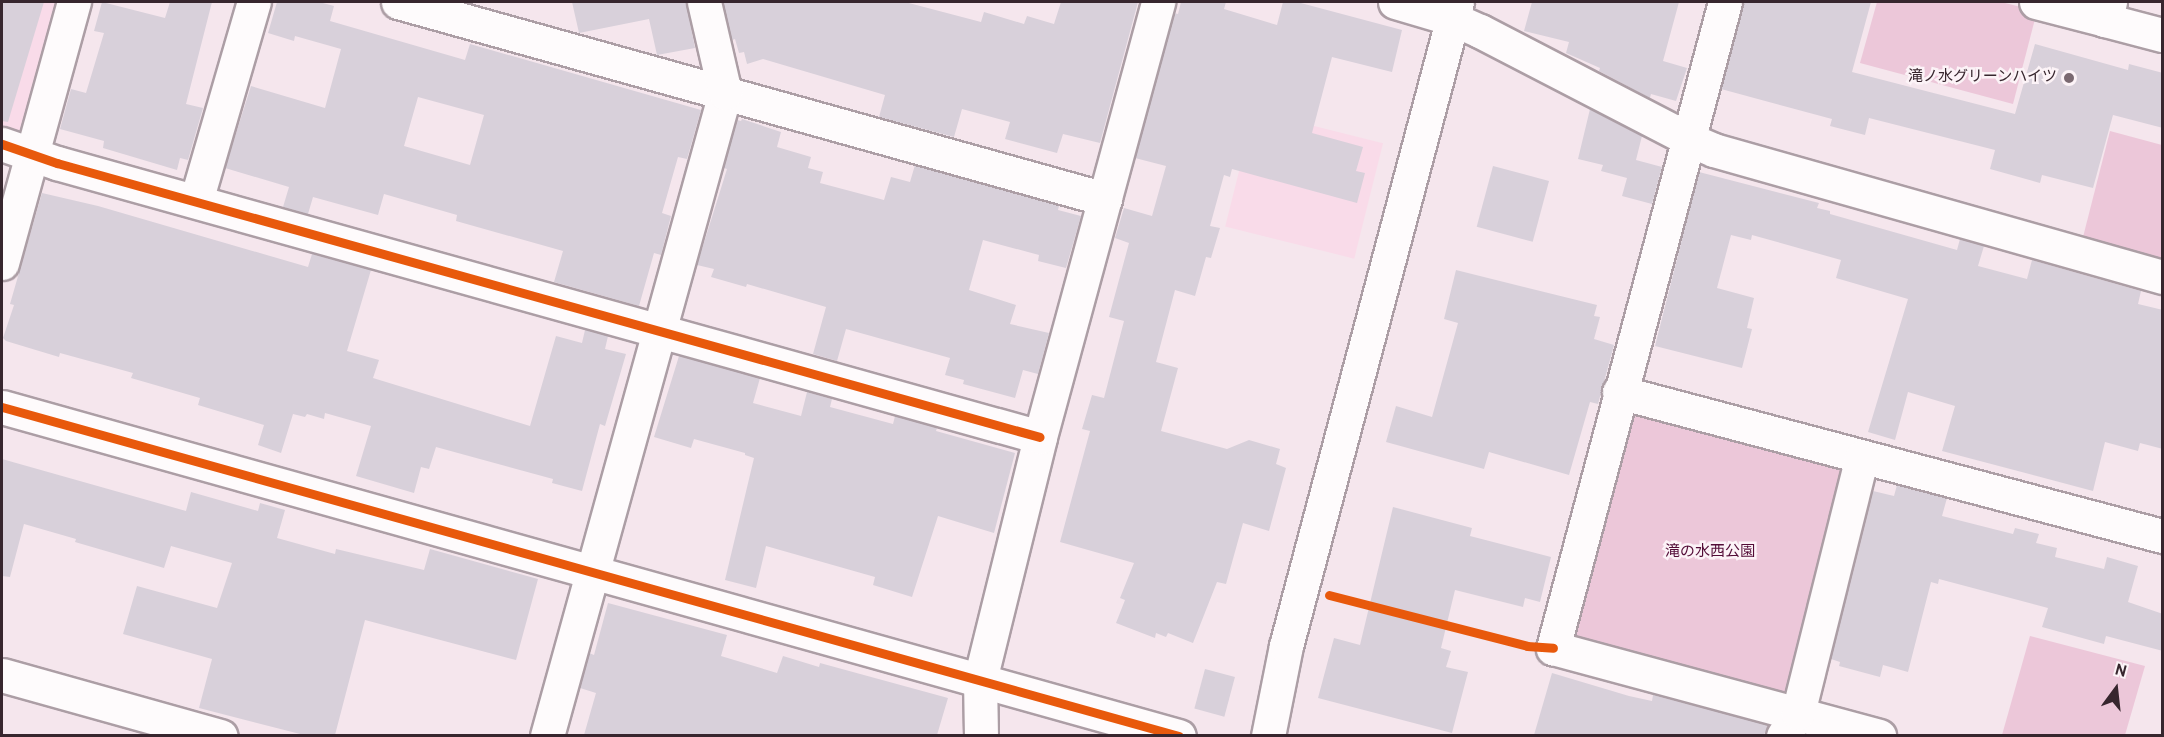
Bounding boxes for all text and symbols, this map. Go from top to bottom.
place label: 滝ノ水グリーンハイツ [1907,69,2057,87]
marker: 滝ノ水グリーンハイツ [2062,71,2076,85]
park label: 滝の水西公園 [1665,544,1755,562]
north arrow [2086,659,2146,719]
text: N [2113,660,2129,683]

